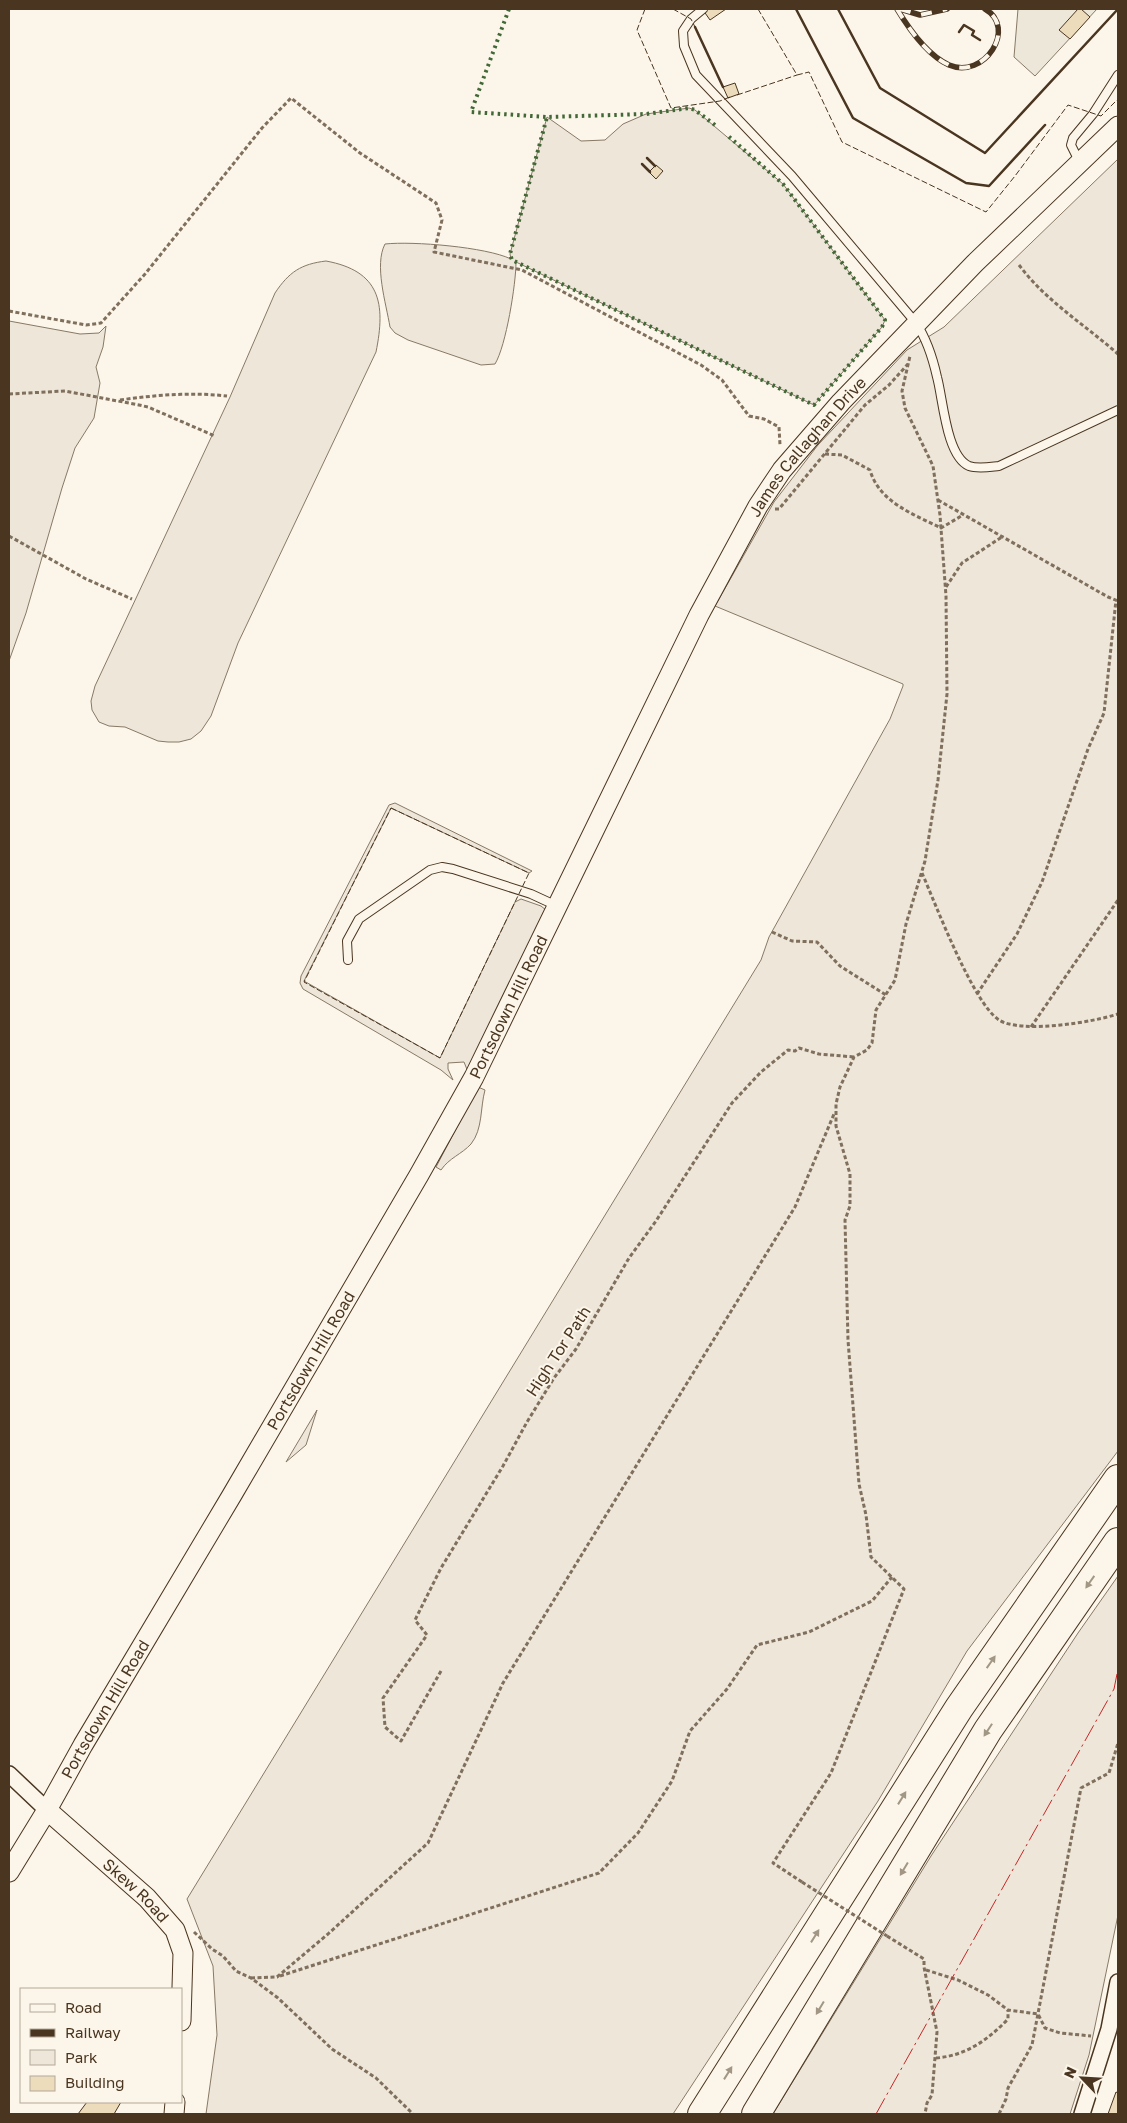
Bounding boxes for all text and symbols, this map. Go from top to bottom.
street label: James Callaghan Drive [744,372,870,520]
street label: Portsdown Hill Road [465,932,552,1082]
street label: Portsdown Hill Road [262,1287,359,1433]
street label: High Tor Path [521,1302,595,1400]
one-way arrow [1085,1576,1095,1589]
street label: Portsdown Hill Road [56,1636,153,1782]
one-way arrow [986,1655,996,1669]
one-way arrow [983,1724,993,1737]
one-way arrow [897,1792,906,1805]
street label: Skew Road [99,1854,174,1926]
one-way arrow [899,1863,908,1876]
one-way arrow [810,1929,820,1942]
legend [20,1988,182,2103]
text: Road [65,1998,102,2016]
one-way arrow [815,2002,824,2015]
text: Railway [65,2023,121,2041]
text: Park [65,2048,98,2066]
north arrow [1057,2053,1107,2103]
text: N [1060,2064,1080,2081]
one-way arrow [724,2066,733,2080]
text: Building [65,2073,125,2091]

